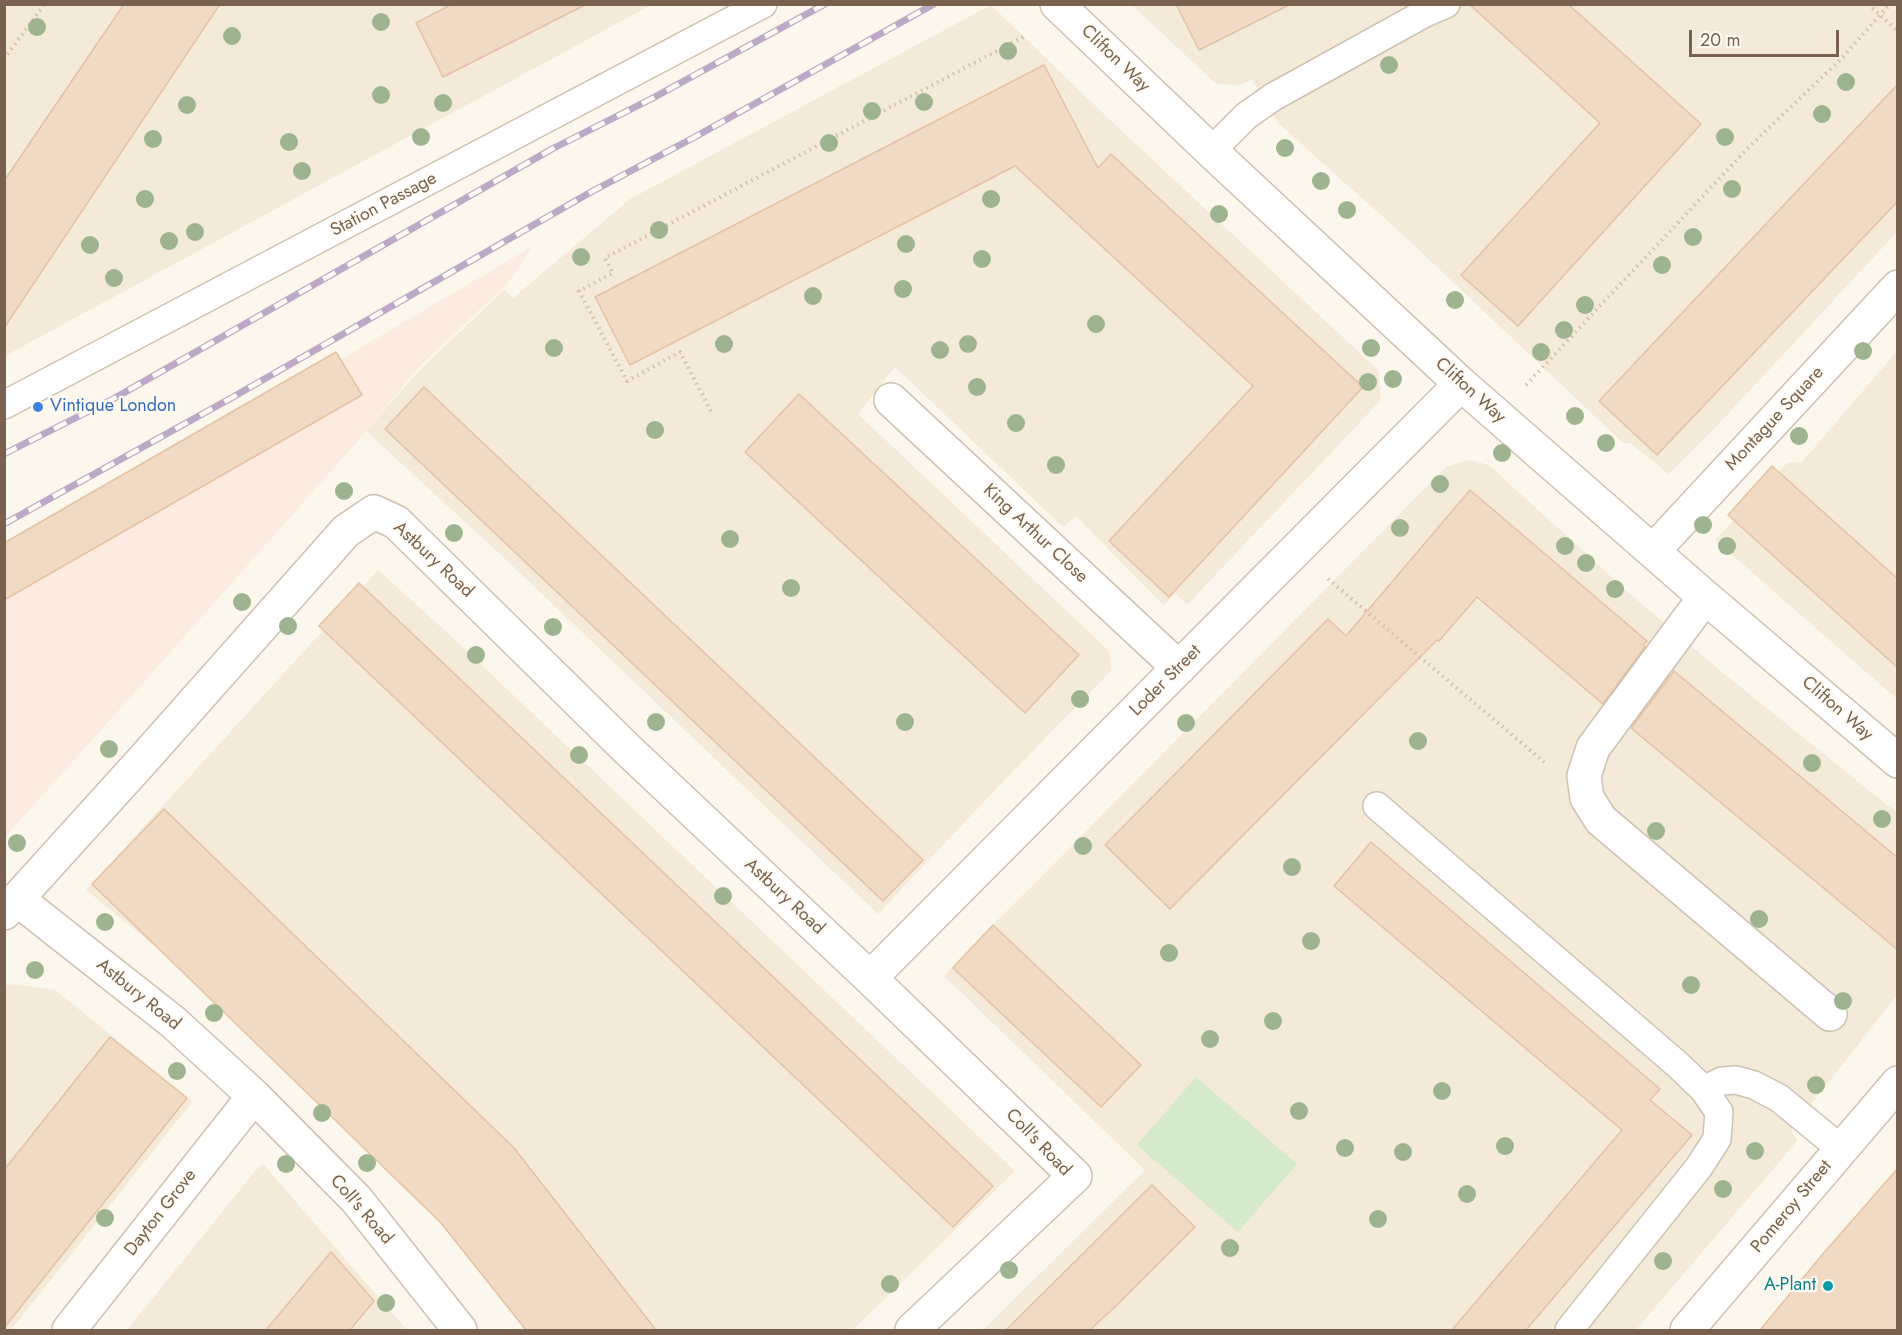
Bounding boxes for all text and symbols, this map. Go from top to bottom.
scale bar [1692,18,1842,56]
street label: Clifton Way [1076,21,1154,97]
text: 20 m [1700,27,1740,53]
street label: Station Passage [327,168,441,242]
street label: Clifton Way [1430,354,1510,428]
street label: Montague Square [1721,362,1829,476]
place label: Vintique London [50,396,176,418]
marker: Vintique London [31,400,45,414]
street label: King Arthur Close [978,480,1092,588]
street label: Astbury Road [388,517,478,603]
street label: Loder Street [1126,641,1206,721]
street label: Clifton Way [1797,672,1877,746]
street label: Astbury Road [739,854,829,940]
street label: Astbury Road [92,955,184,1035]
street label: Coll's Road [1001,1105,1075,1181]
street label: Pomeroy Street [1747,1156,1837,1258]
street label: Dayton Grove [120,1165,202,1261]
street label: Coll's Road [325,1171,397,1249]
place label: A-Plant [1764,1275,1816,1297]
marker: A-Plant [1821,1279,1835,1293]

